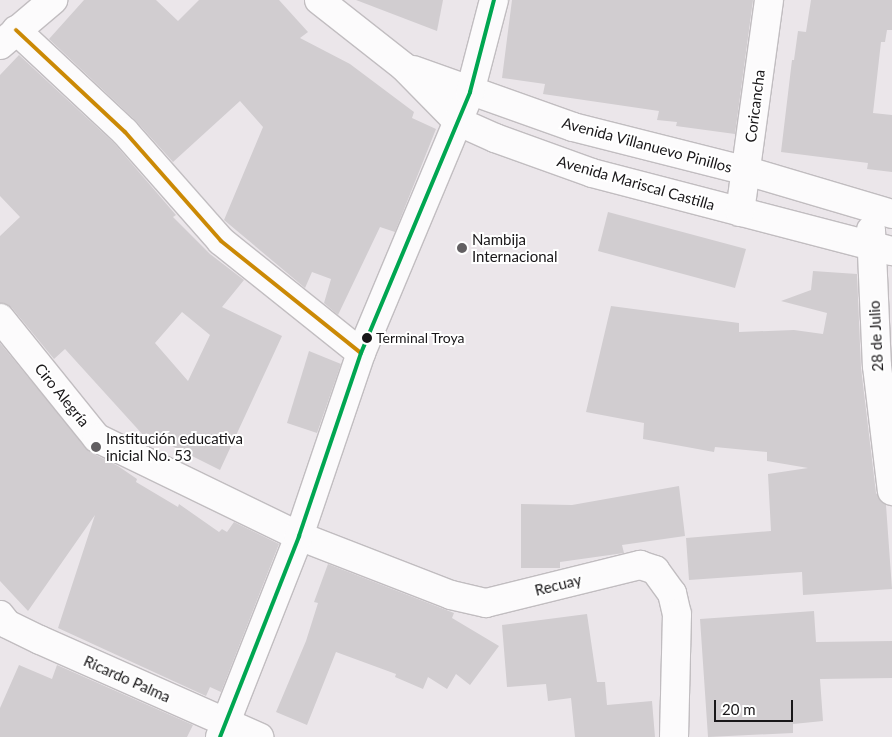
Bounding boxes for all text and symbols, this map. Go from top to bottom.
street label: Coricancha [742,68,768,144]
street label: Avenida Villanuevo Pinillos [560,114,734,176]
street label: Avenida Mariscal Castilla [555,152,717,214]
place label: Nambija Internacional [472,230,558,265]
marker: Nambija Internacional [456,242,468,254]
street label: 28 de Julio [865,300,887,372]
place label: Terminal Troya [376,330,465,346]
marker: Terminal Troya [362,333,372,343]
street label: Ciro Alegría [31,359,93,431]
place label: Institución educativa inicial No. 53 [106,429,243,464]
marker: Institución educativa inicial No. 53 [90,441,102,453]
street label: Recuay [533,571,583,599]
street label: Ricardo Palma [81,652,173,706]
scale bar [717,690,796,722]
text: 20 m [722,700,756,718]

